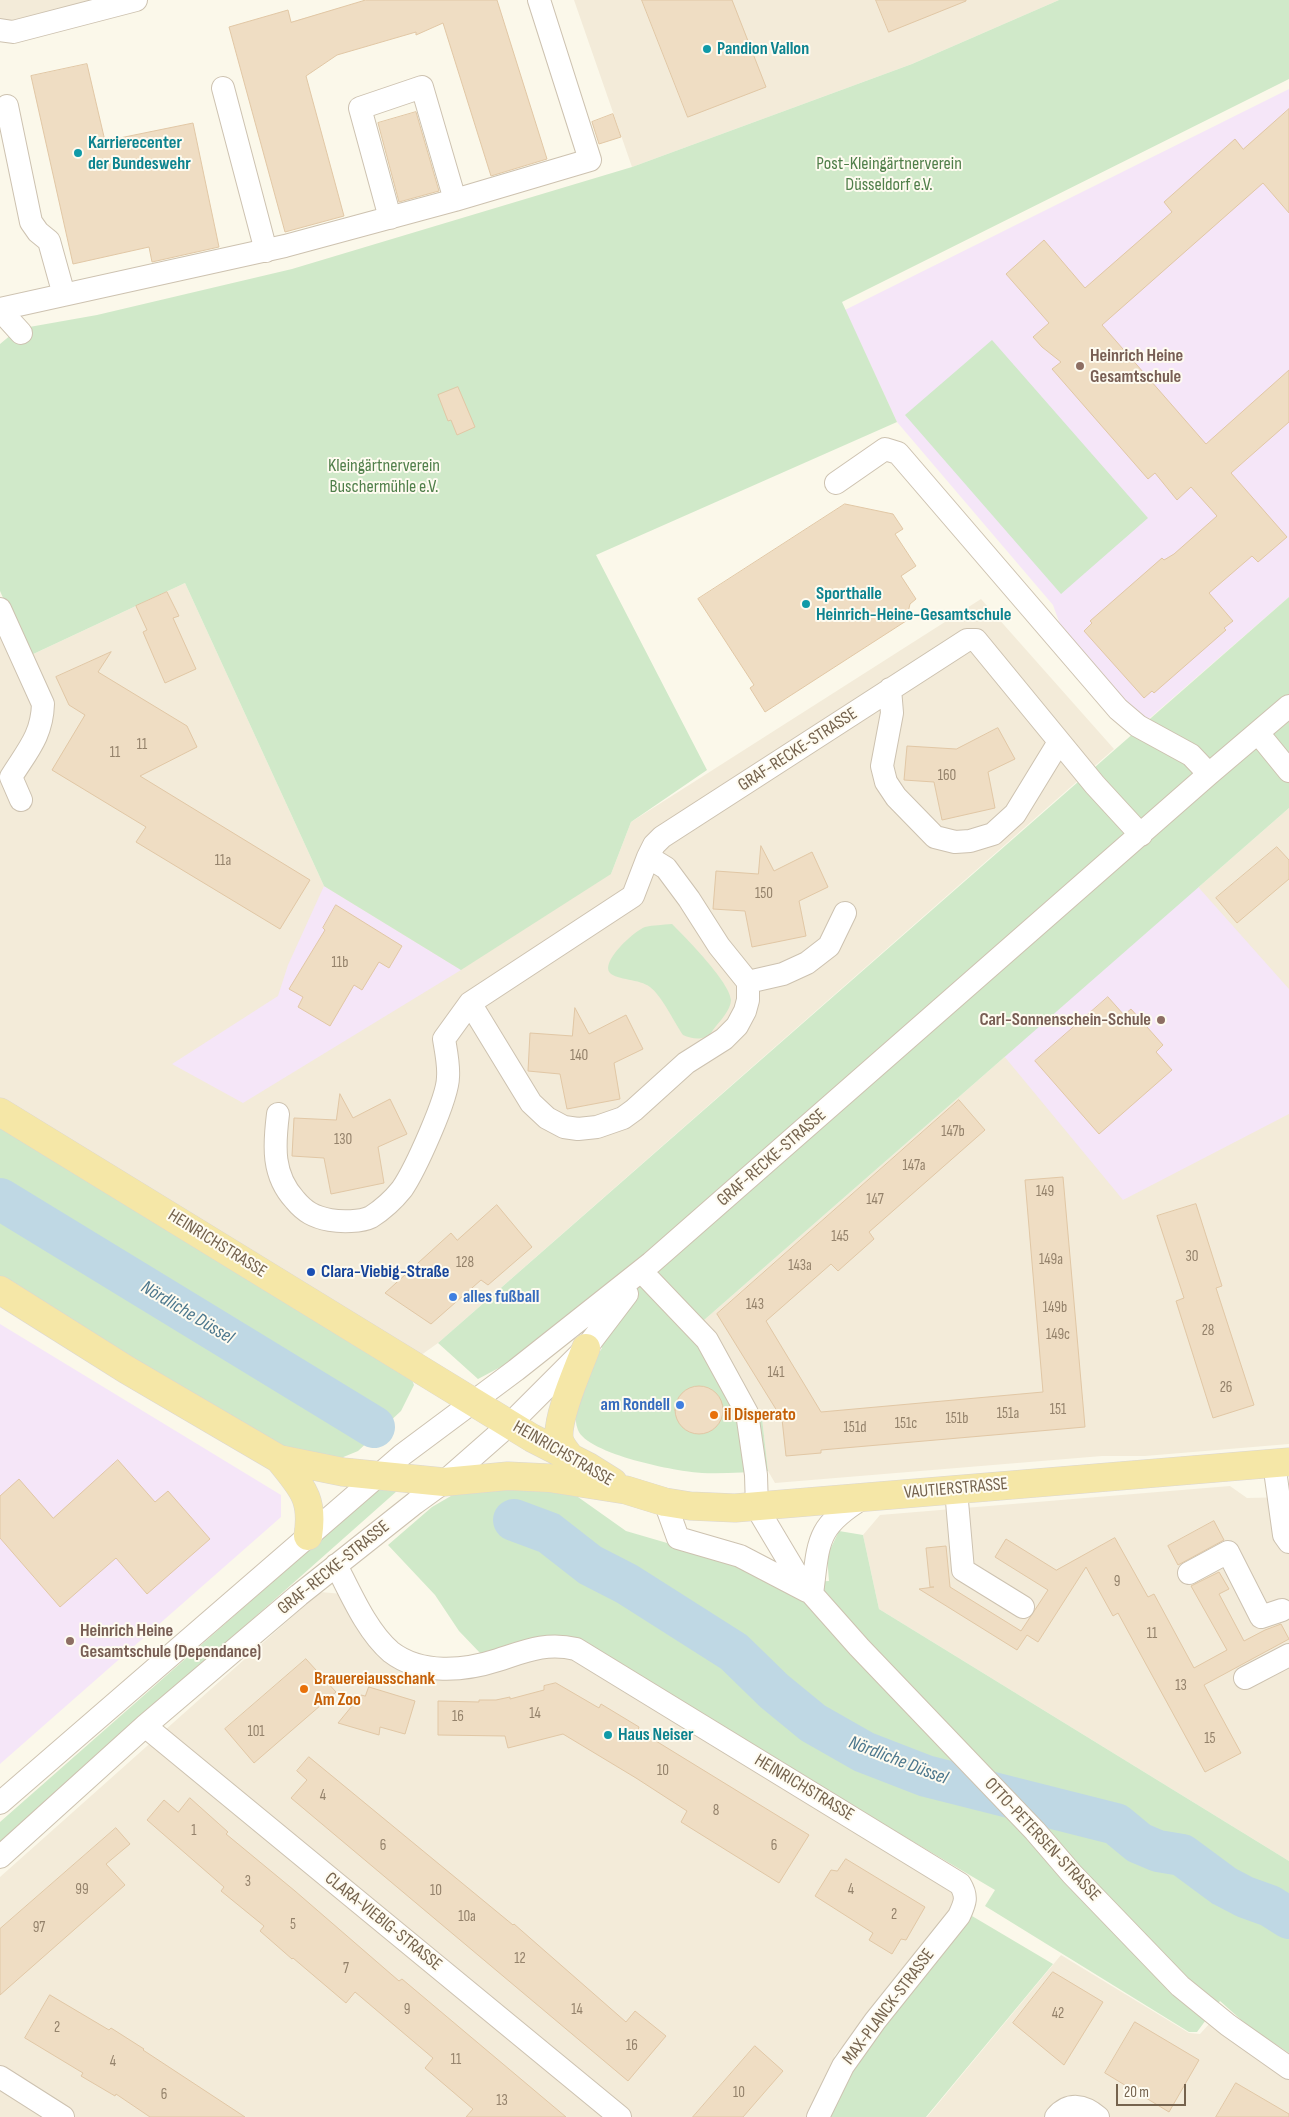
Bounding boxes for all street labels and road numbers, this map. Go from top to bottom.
street label: GRAF-RECKE-STRASSE [734,703,862,797]
street label: GRAF-RECKE-STRASSE [713,1105,831,1211]
street label: HEINRICHSTRASSE [164,1205,270,1283]
street label: HEINRICHSTRASSE [509,1417,617,1491]
street label: VAUTIERSTRASSE [903,1474,1009,1504]
street label: GRAF-RECKE-STRASSE [274,1516,394,1620]
street label: HEINRICHSTRASSE [750,1750,858,1826]
street label: OTTO-PETERSEN-STRASSE [979,1774,1105,1906]
street label: CLARA-VIEBIG-STRASSE [320,1868,446,1976]
street label: MAX-PLANCK-STRASSE [838,1945,940,2069]

